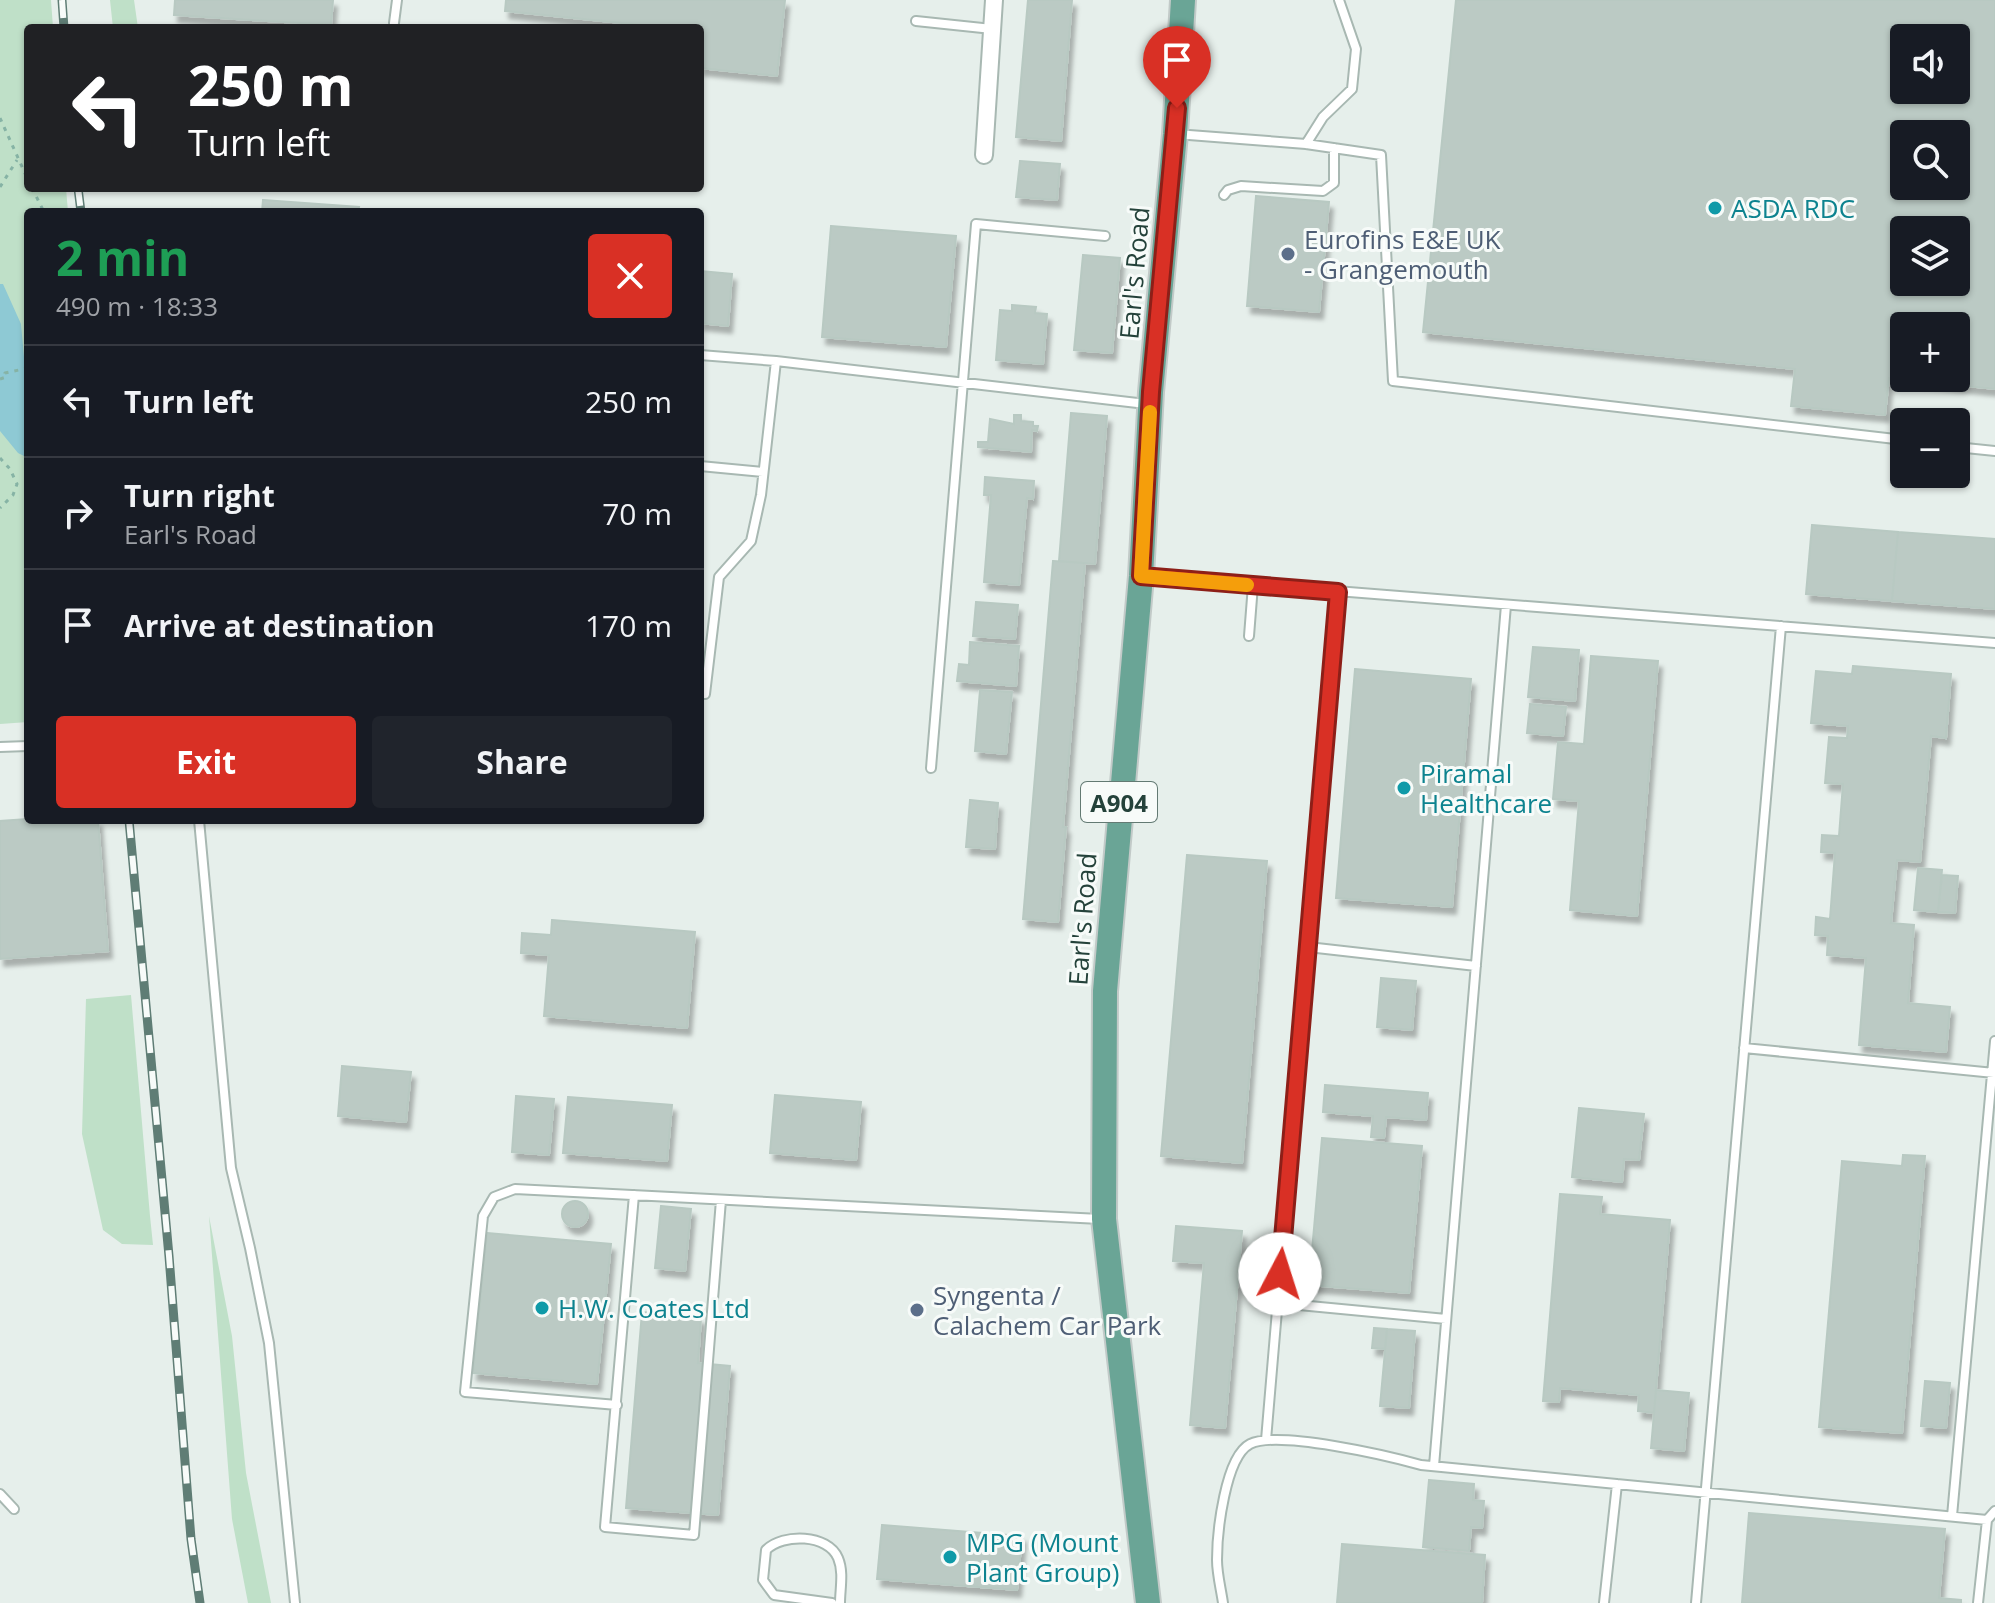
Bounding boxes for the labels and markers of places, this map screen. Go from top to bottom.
pin [1143,26,1211,108]
place label: ASDA RDC [1731,190,1855,226]
marker: ASDA RDC [1706,199,1724,217]
place label: Eurofins E&E UK - Grangemouth [1304,221,1501,287]
marker: Eurofins E&E UK - Grangemouth [1279,245,1297,263]
place label: Piramal Healthcare [1420,755,1552,821]
marker: Piramal Healthcare [1395,779,1413,797]
place label: Syngenta / Calachem Car Park [933,1277,1162,1343]
place label: H.W. Coates Ltd [558,1290,750,1326]
marker: H.W. Coates Ltd [533,1299,551,1317]
marker: Syngenta / Calachem Car Park [908,1301,926,1319]
place label: MPG (Mount Plant Group) [966,1524,1119,1590]
marker: MPG (Mount Plant Group) [941,1548,959,1566]

